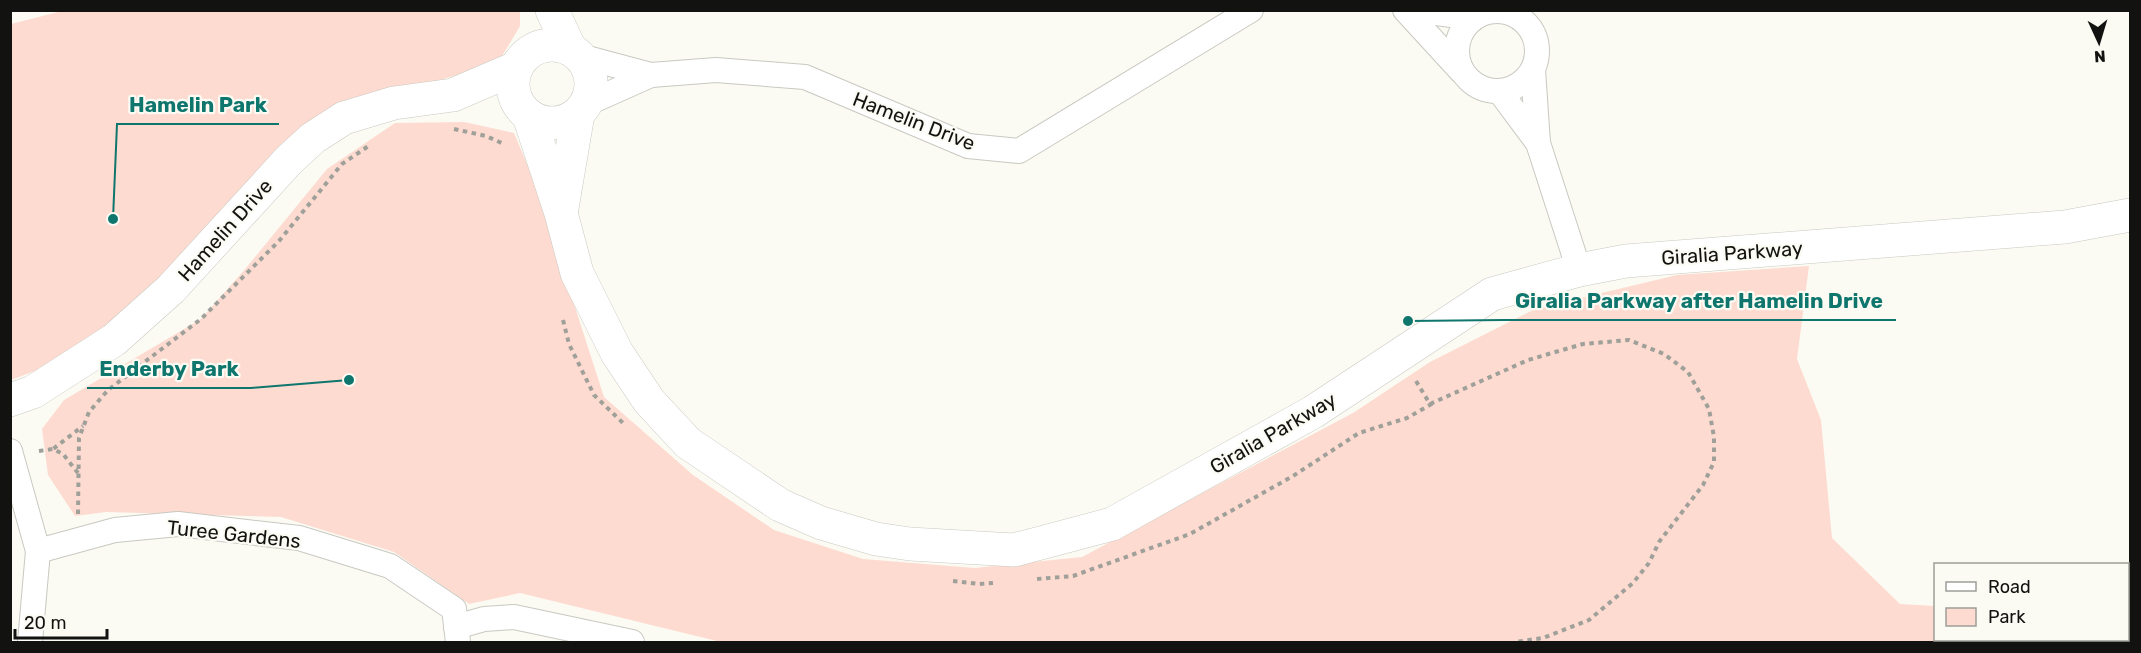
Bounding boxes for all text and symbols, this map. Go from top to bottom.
north arrow [2069,12,2129,72]
text: N [2094,47,2106,66]
callout: Hamelin Park [117,85,279,124]
street label: Hamelin Drive [849,87,979,155]
text: Hamelin Park [129,92,268,117]
street label: Hamelin Drive [173,174,277,286]
street label: Giralia Parkway [1660,236,1804,270]
callout: Giralia Parkway after Hamelin Drive [1503,281,1896,320]
text: Giralia Parkway after Hamelin Drive [1515,288,1883,313]
callout: Enderby Park [87,349,251,388]
text: Enderby Park [99,356,240,381]
street label: Giralia Parkway [1206,387,1340,479]
street label: Turee Gardens [166,515,302,553]
legend [1934,563,2129,641]
text: Road [1988,576,2031,598]
scale bar [15,602,106,640]
text: Park [1988,606,2026,628]
text: 20 m [24,612,66,634]

